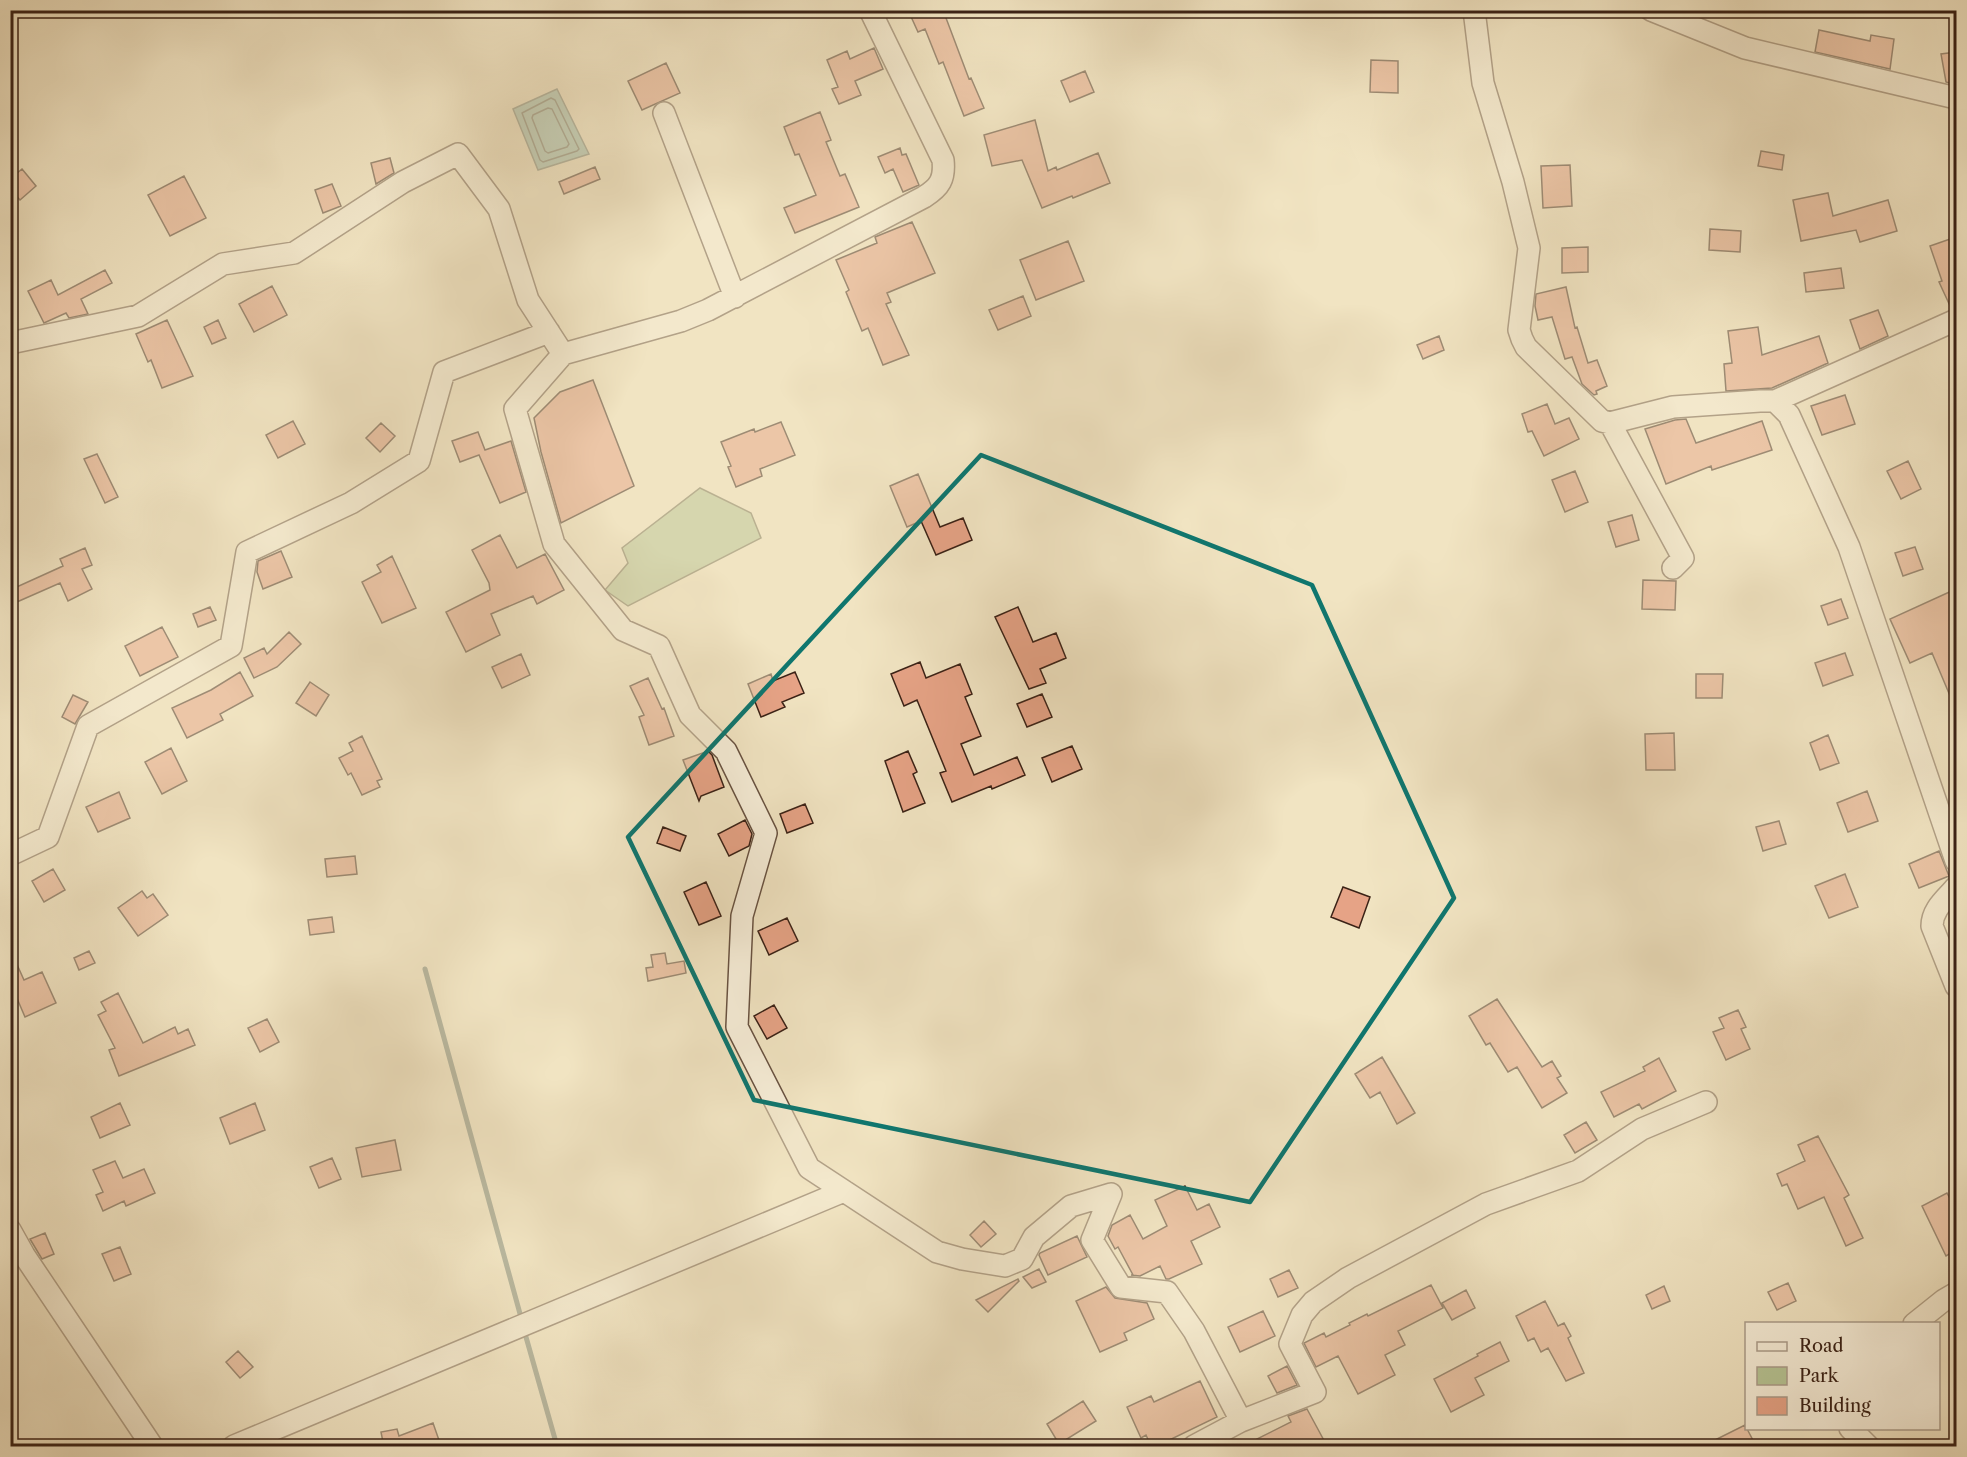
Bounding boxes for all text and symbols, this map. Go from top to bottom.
legend [1745,1322,1940,1430]
text: Road [1799,1335,1844,1357]
text: Park [1799,1365,1840,1387]
text: Building [1799,1395,1871,1417]

